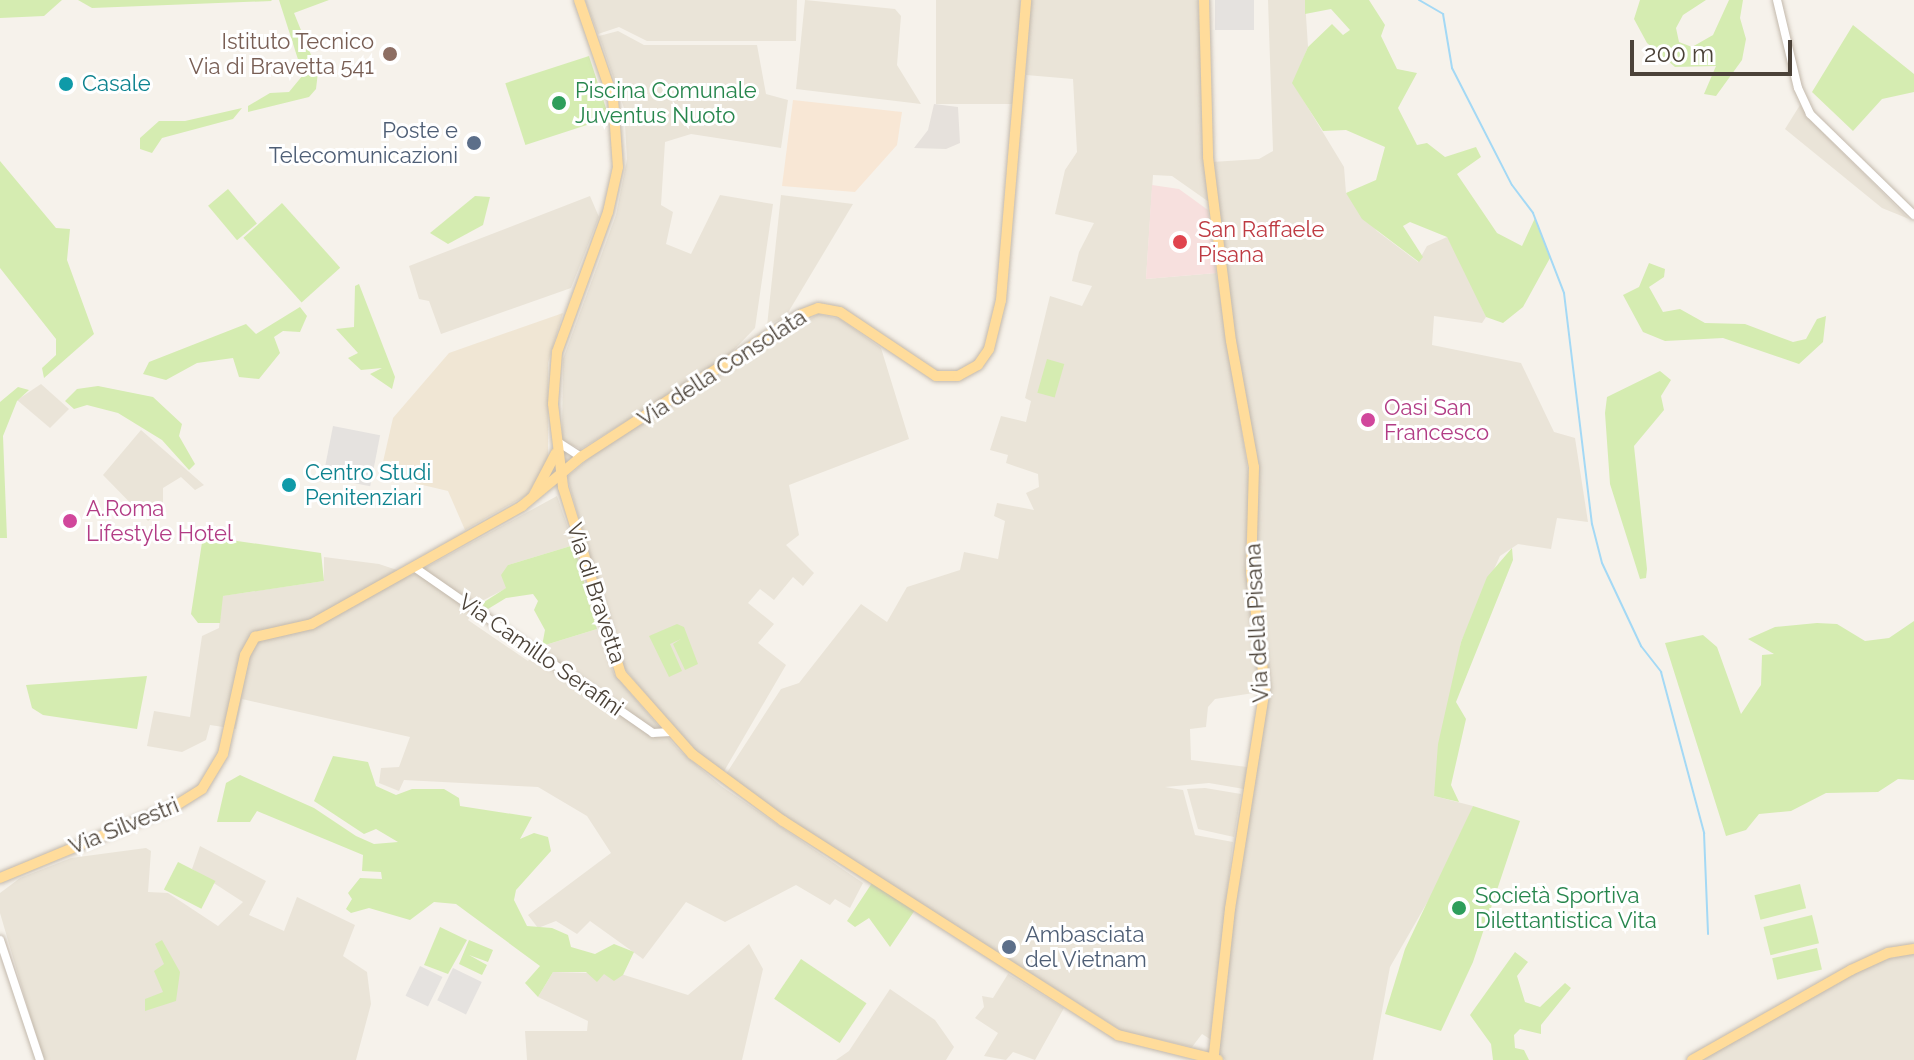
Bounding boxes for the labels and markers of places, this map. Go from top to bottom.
place label: Istituto Tecnico Via di Bravetta 541 [189,28,374,80]
marker: Istituto Tecnico Via di Bravetta 541 [381,45,399,63]
place label: Casale [82,71,151,97]
marker: Casale [57,75,75,93]
place label: Piscina Comunale Juventus Nuoto [575,77,757,128]
marker: Piscina Comunale Juventus Nuoto [550,94,568,112]
place label: Poste e Telecomunicazioni [269,117,458,168]
marker: Poste e Telecomunicazioni [465,134,483,152]
place label: San Raffaele Pisana [1198,216,1324,268]
marker: San Raffaele Pisana [1169,231,1191,253]
place label: Oasi San Francesco [1384,394,1489,446]
marker: Oasi San Francesco [1359,411,1377,429]
place label: Centro Studi Penitenziari [305,459,431,510]
marker: Centro Studi Penitenziari [280,476,298,494]
place label: A.Roma Lifestyle Hotel [86,495,233,546]
marker: A.Roma Lifestyle Hotel [61,512,79,530]
place label: Società Sportiva Dilettantistica Vita [1475,882,1657,934]
marker: Società Sportiva Dilettantistica Vita [1450,899,1468,917]
place label: Ambasciata del Vietnam [1025,921,1148,972]
marker: Ambasciata del Vietnam [1000,938,1018,956]

